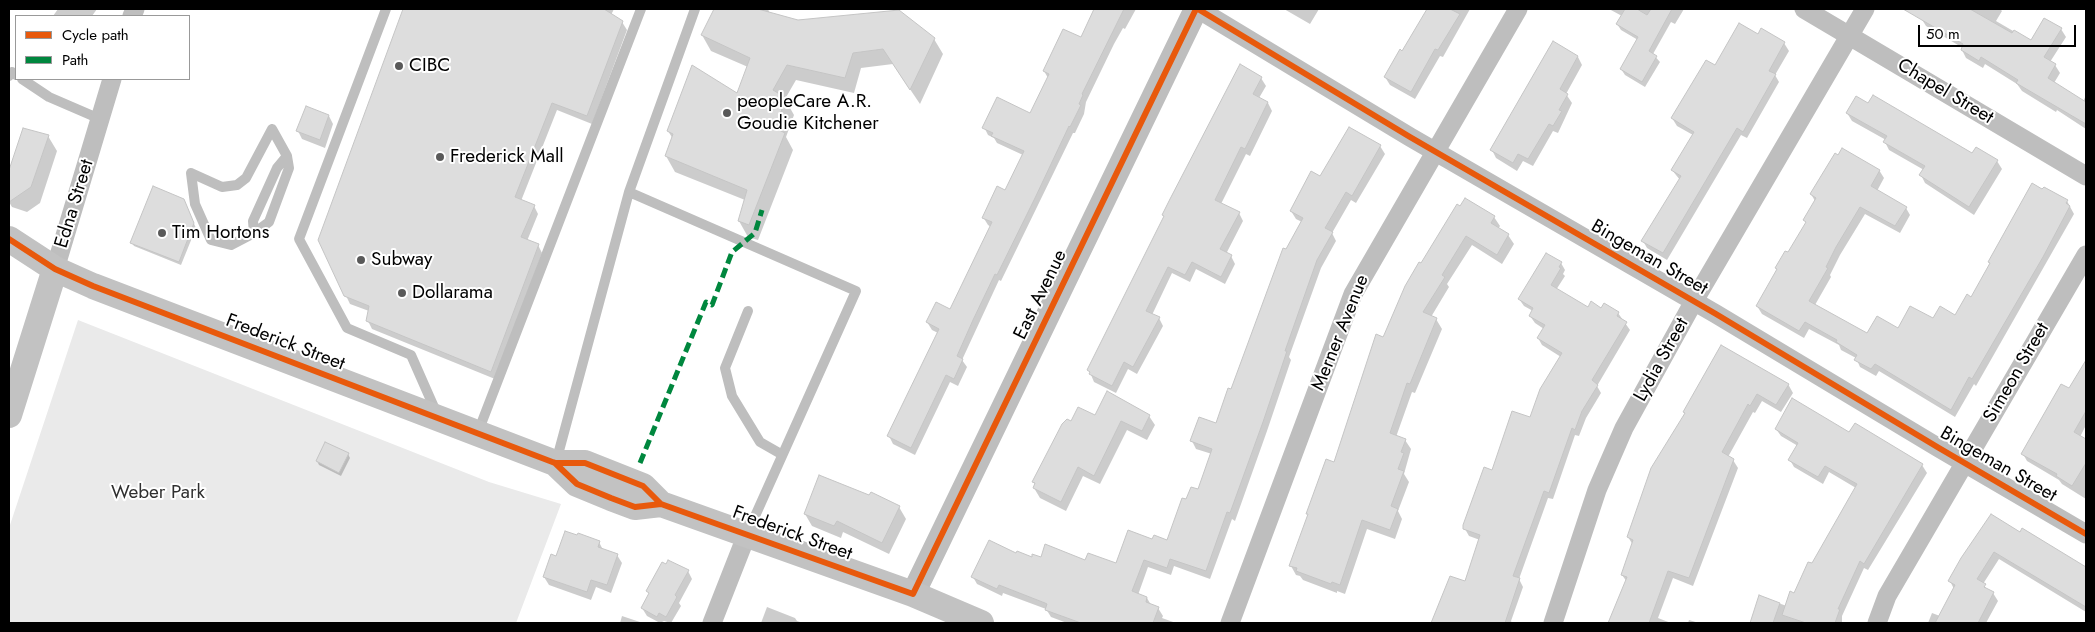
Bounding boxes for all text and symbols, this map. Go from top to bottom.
legend [15,15,190,80]
scale bar [1920,15,2078,47]
text: 50 m [1926,23,1960,45]
text: Cycle path [62,24,129,46]
text: Path [62,49,88,71]
street label: Chapel Street [1893,54,1997,130]
place label: CIBC [409,55,450,77]
marker: CIBC [393,60,405,72]
place label: peopleCare A.R. Goudie Kitchener [737,91,879,135]
marker: peopleCare A.R. Goudie Kitchener [721,107,733,119]
place label: Frederick Mall [450,146,564,168]
marker: Frederick Mall [434,151,446,163]
street label: Edna Street [51,157,99,251]
street label: Bingeman Street [1587,215,1711,301]
place label: Tim Hortons [172,222,269,244]
marker: Tim Hortons [156,227,168,239]
street label: East Avenue [1010,247,1072,343]
place label: Subway [371,249,432,271]
marker: Subway [355,254,367,266]
street label: Merner Avenue [1307,272,1375,394]
place label: Dollarama [412,282,493,304]
marker: Dollarama [396,287,408,299]
street label: Frederick Street [222,310,348,376]
street label: Lydia Street [1630,314,1694,406]
street label: Simeon Street [1979,319,2055,427]
street label: Bingeman Street [1936,422,2060,508]
park label: Weber Park [111,482,205,504]
street label: Frederick Street [729,502,855,566]

